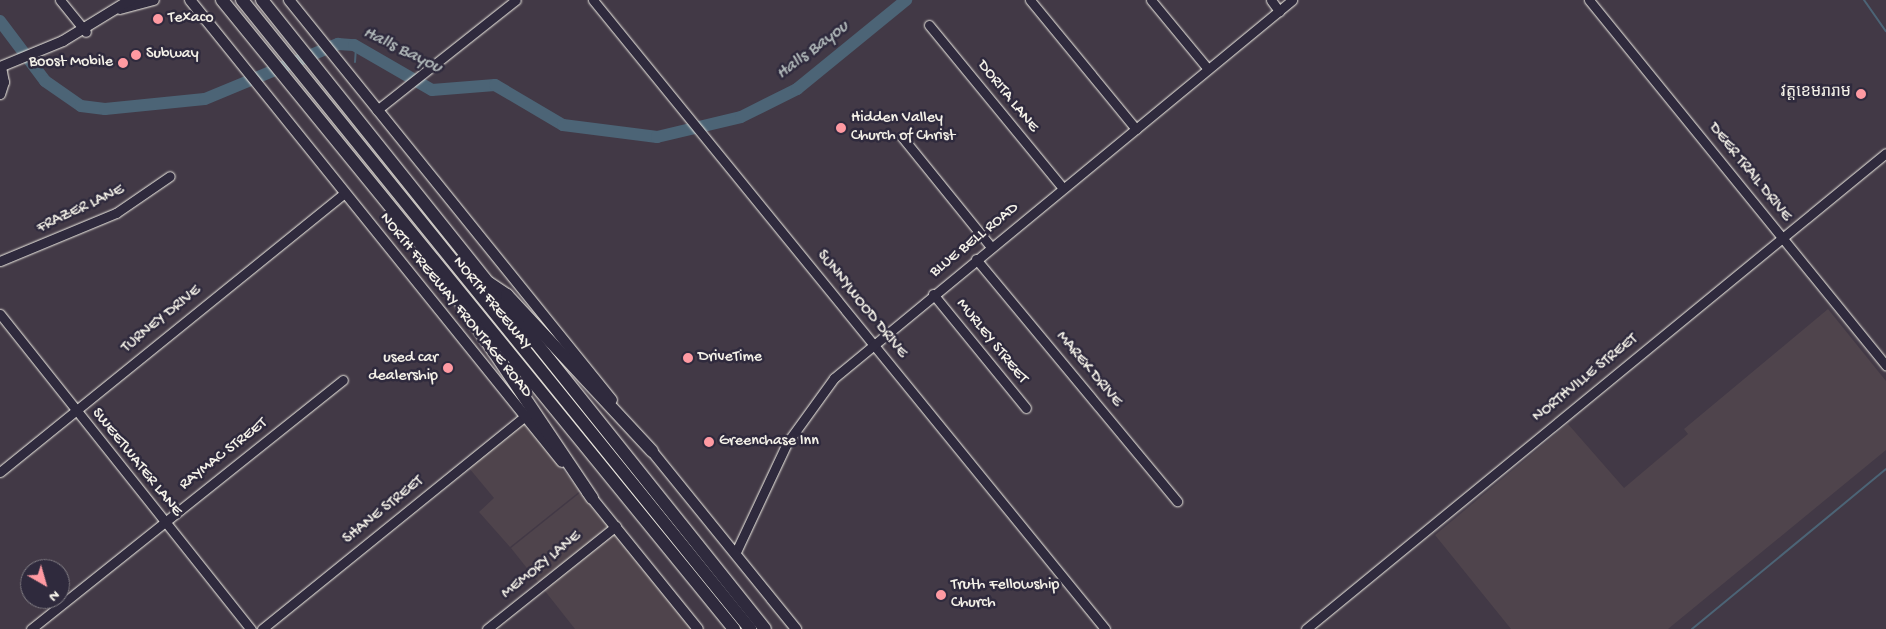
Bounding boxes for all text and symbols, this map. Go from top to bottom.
place label: Texaco [168,9,213,29]
marker: Texaco [152,13,164,25]
water label: Halls Bayou [773,17,853,85]
water label: Halls Bayou [359,23,445,79]
place label: Subway [146,45,199,65]
marker: Subway [130,49,142,61]
place label: Boost Mobile [29,53,113,73]
marker: Boost Mobile [117,57,129,69]
street label: DORITA LANE [972,57,1042,137]
place label: វត្តខេមរារាម [1781,84,1851,104]
marker: វត្តខេមរារាម [1855,88,1867,100]
place label: Hidden Valley Church of Christ [851,109,955,147]
street label: DEER TRAIL DRIVE [1703,120,1795,226]
marker: Hidden Valley Church of Christ [835,122,847,134]
street label: FRAZER LANE [34,181,128,239]
street label: BLUE BELL ROAD [927,199,1023,283]
street label: NORTH FREEWAY FRONTAGE ROAD [374,210,536,402]
street label: SUNNYWOOD DRIVE [812,247,910,363]
street label: NORTH FREEWAY [448,253,534,355]
street label: TURNEY DRIVE [118,282,206,358]
street label: MURLEY STREET [951,296,1031,388]
street label: MAREK DRIVE [1051,328,1125,412]
street label: NORTHVILLE STREET [1529,331,1643,427]
place label: DriveTime [698,348,762,368]
place label: used car dealership [368,349,438,387]
marker: DriveTime [682,352,694,364]
marker: used car dealership [442,362,454,374]
street label: SWEETWATER LANE [86,405,186,521]
street label: RAYMAC STREET [176,415,272,495]
place label: Greenchase Inn [719,432,819,452]
marker: Greenchase Inn [703,436,715,448]
street label: SHANE STREET [340,473,428,549]
street label: MEMORY LANE [498,528,586,604]
north arrow [20,559,70,609]
place label: Truth Fellowship Church [951,576,1059,614]
text: N [45,586,63,605]
marker: Truth Fellowship Church [935,589,947,601]

